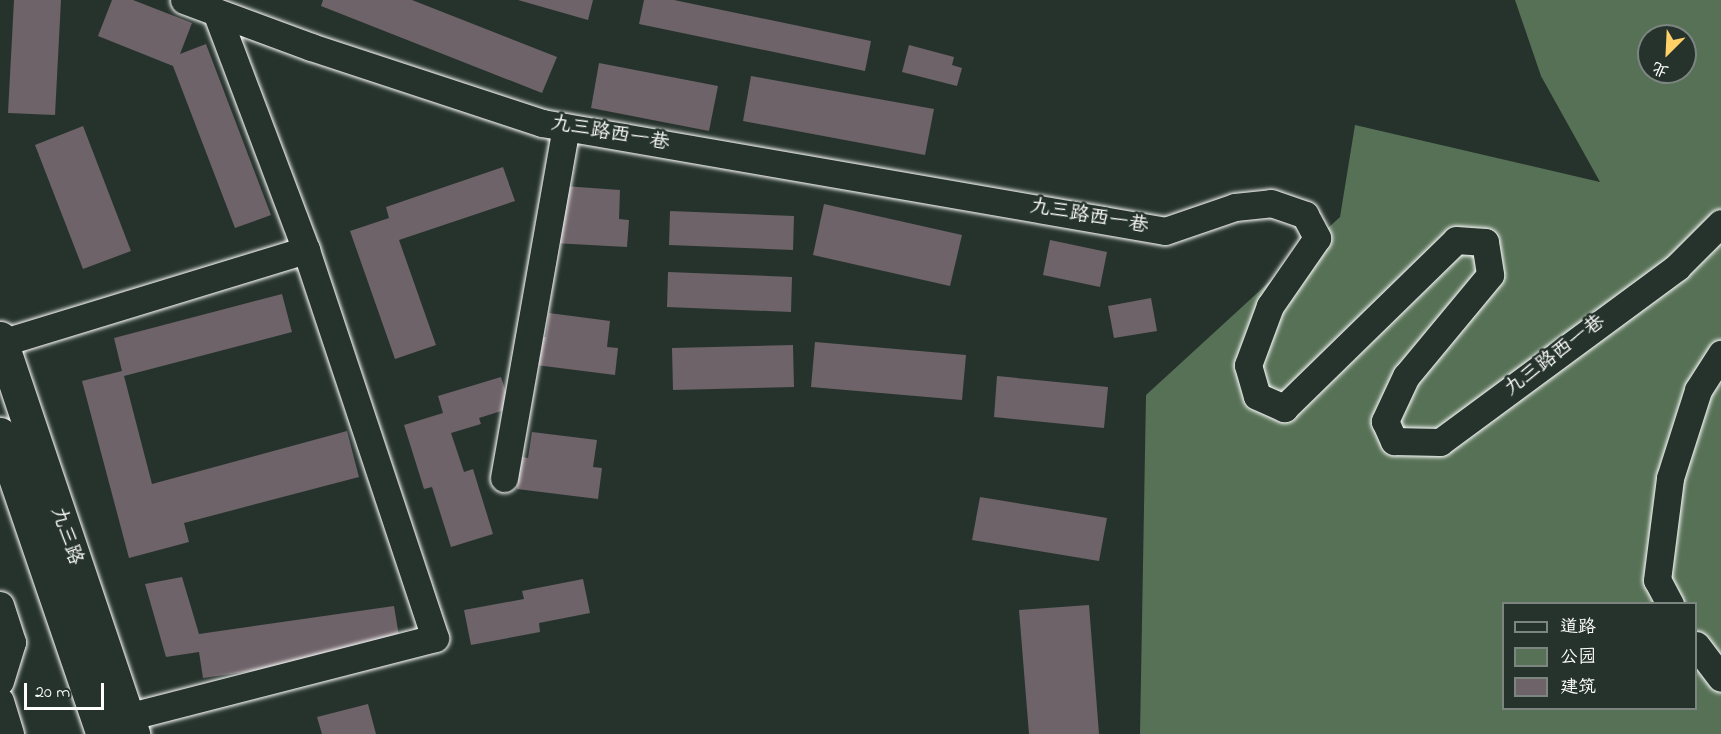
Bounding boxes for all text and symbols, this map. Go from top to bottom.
north arrow [1637,24,1697,84]
text: 北 [1648,54,1673,83]
street label: 九三路西一巷 [549,112,671,156]
street label: 九三路西一巷 [1028,195,1150,239]
street label: 九三路西一巷 [1500,310,1610,402]
street label: 九三路 [45,504,87,568]
legend [1502,602,1697,710]
text: 道路 [1560,615,1596,641]
text: 公园 [1560,645,1596,671]
scale bar [27,671,106,709]
text: 建筑 [1560,675,1596,701]
text: 20 m [35,680,70,706]

